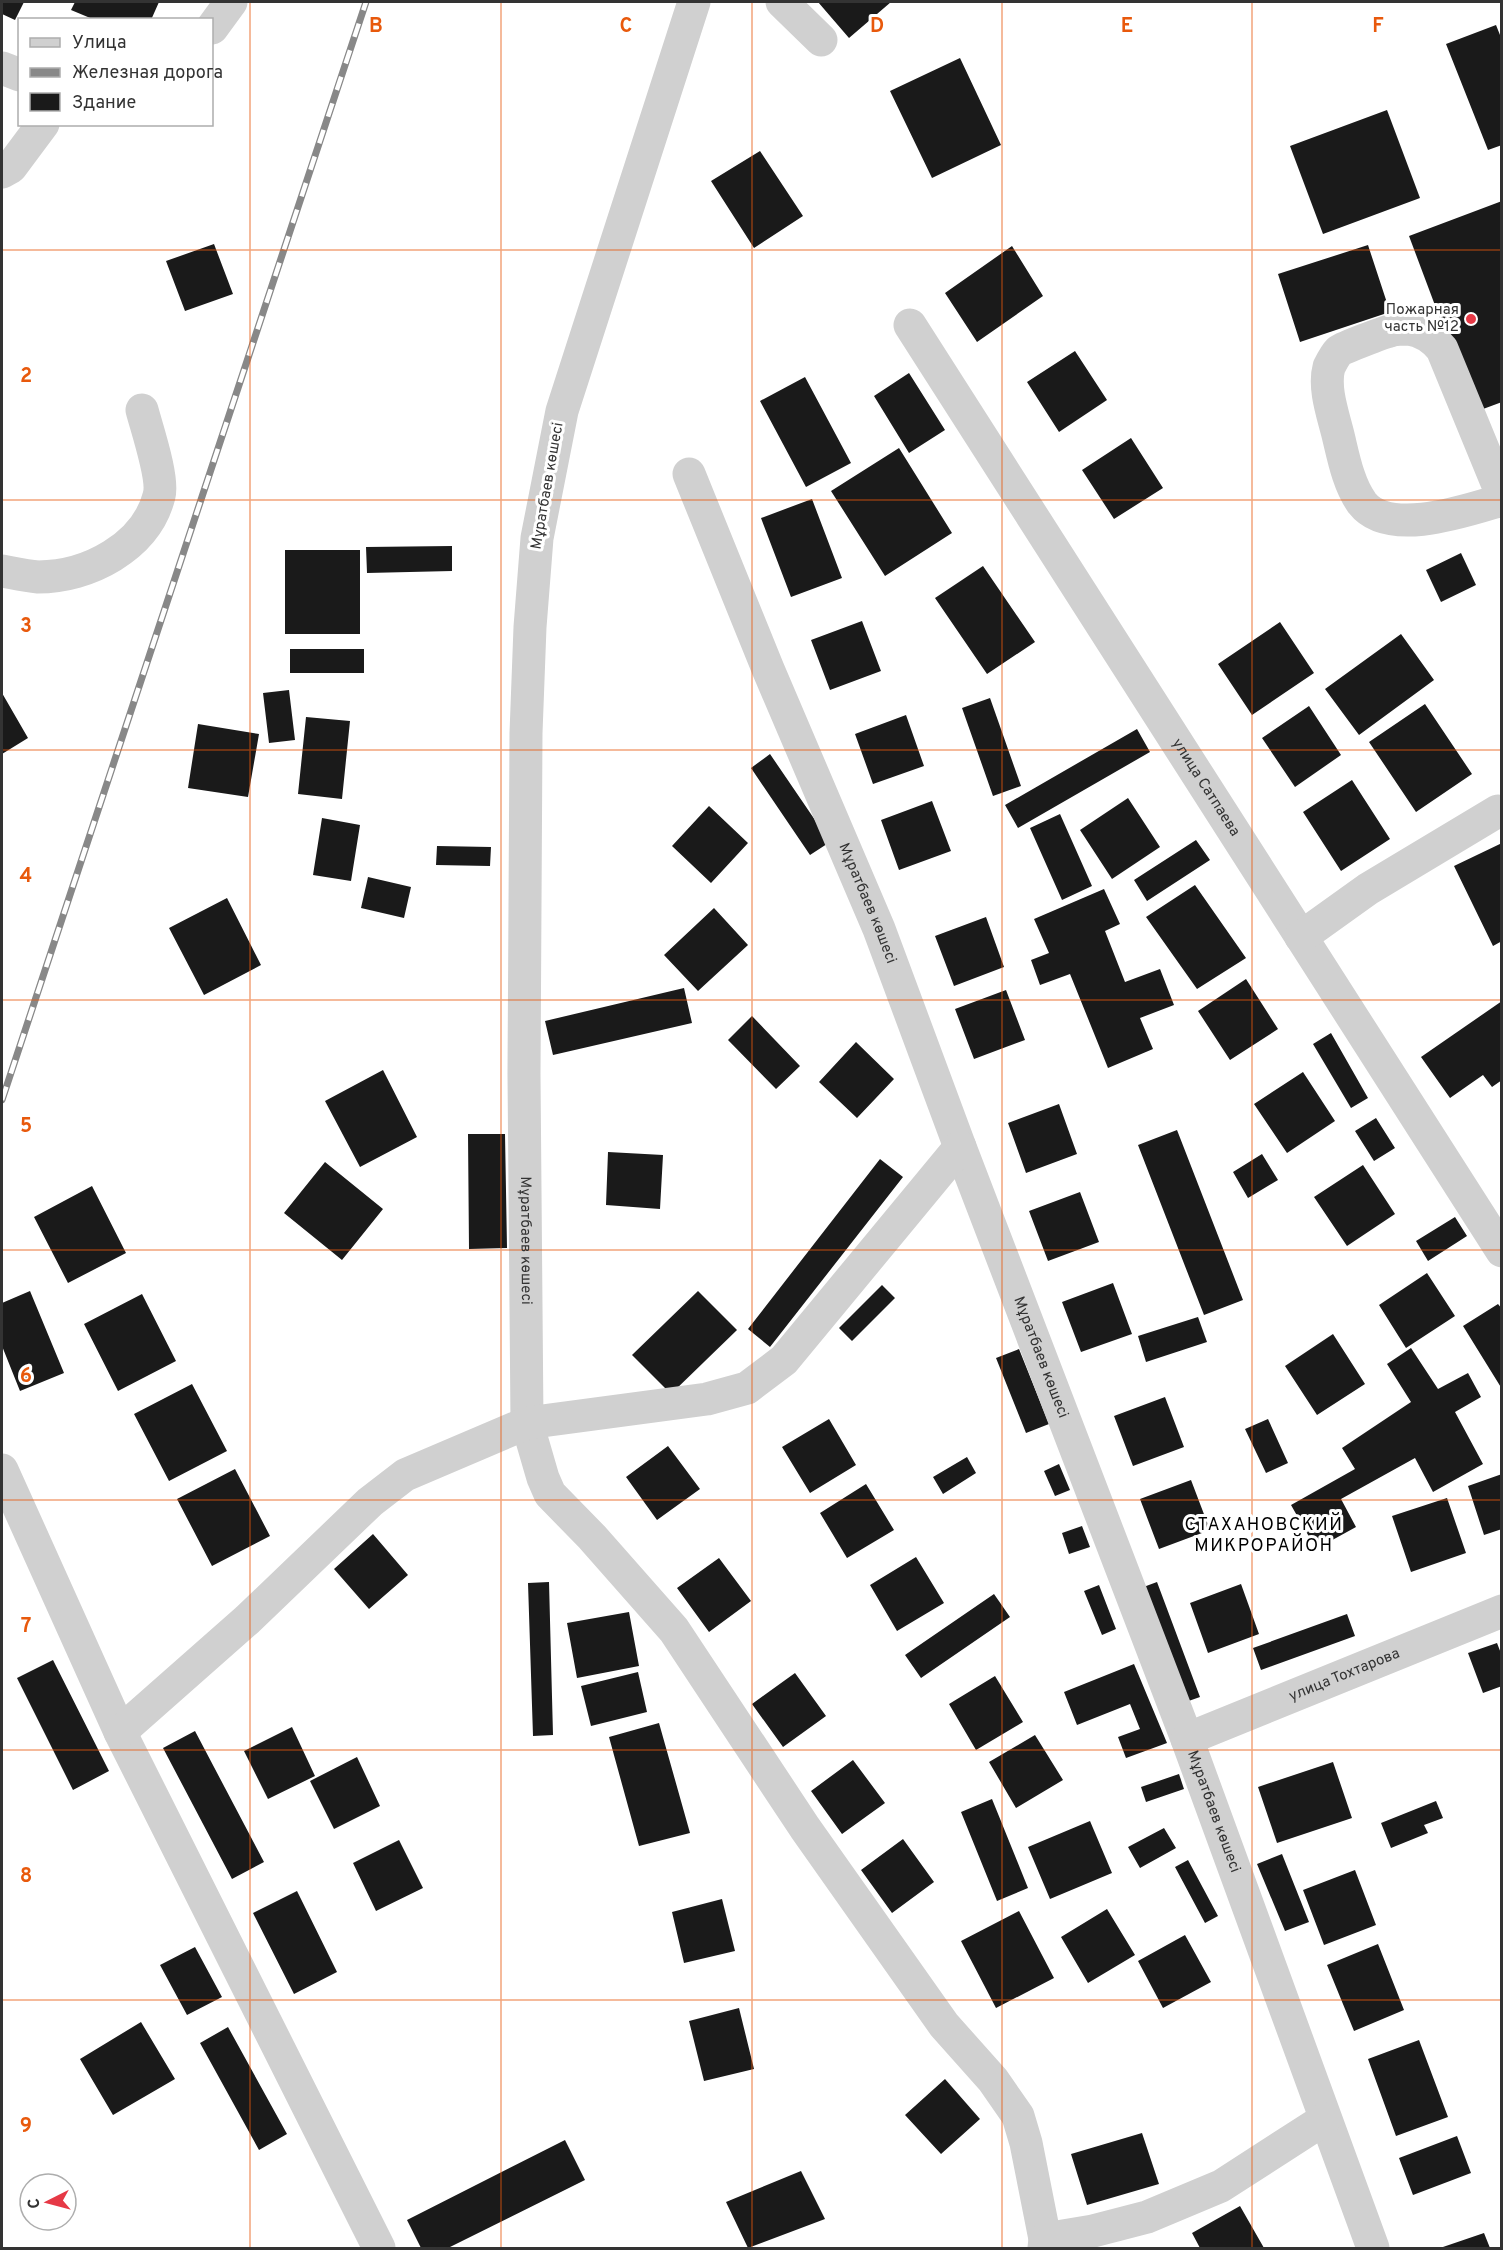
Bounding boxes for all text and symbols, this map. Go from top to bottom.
text: B [369,14,383,40]
text: C [620,14,632,40]
text: D [870,14,884,40]
text: E [1121,14,1133,40]
text: F [1372,14,1384,40]
legend [18,18,213,126]
text: Улица [72,32,126,55]
text: Железная дорога [72,62,223,85]
text: Здание [72,92,136,115]
place label: Пожарная часть №12 [1384,301,1459,337]
marker: Пожарная часть №12 [1464,312,1478,326]
text: 2 [20,364,32,390]
street label: Мұратбаев көшесі [527,421,569,551]
text: 3 [20,614,32,640]
street label: улица Сатпаева [1167,735,1244,840]
street label: Мұратбаев көшесі [834,840,901,966]
text: 4 [20,864,32,890]
text: 5 [20,1114,32,1140]
street label: Мұратбаев көшесі [515,1176,535,1305]
street label: Мұратбаев көшесі [1009,1294,1073,1421]
text: 6 [20,1364,32,1390]
district label: СТАХАНОВСКИЙ МИКРОРАЙОН [1185,1512,1343,1558]
text: 7 [21,1614,31,1640]
street label: улица Тохтарова [1286,1644,1403,1706]
street label: Мұратбаев көшесі [1183,1748,1245,1875]
text: 8 [20,1864,32,1890]
text: 9 [20,2114,32,2140]
north arrow [18,2172,78,2232]
text: С [25,2197,46,2209]

